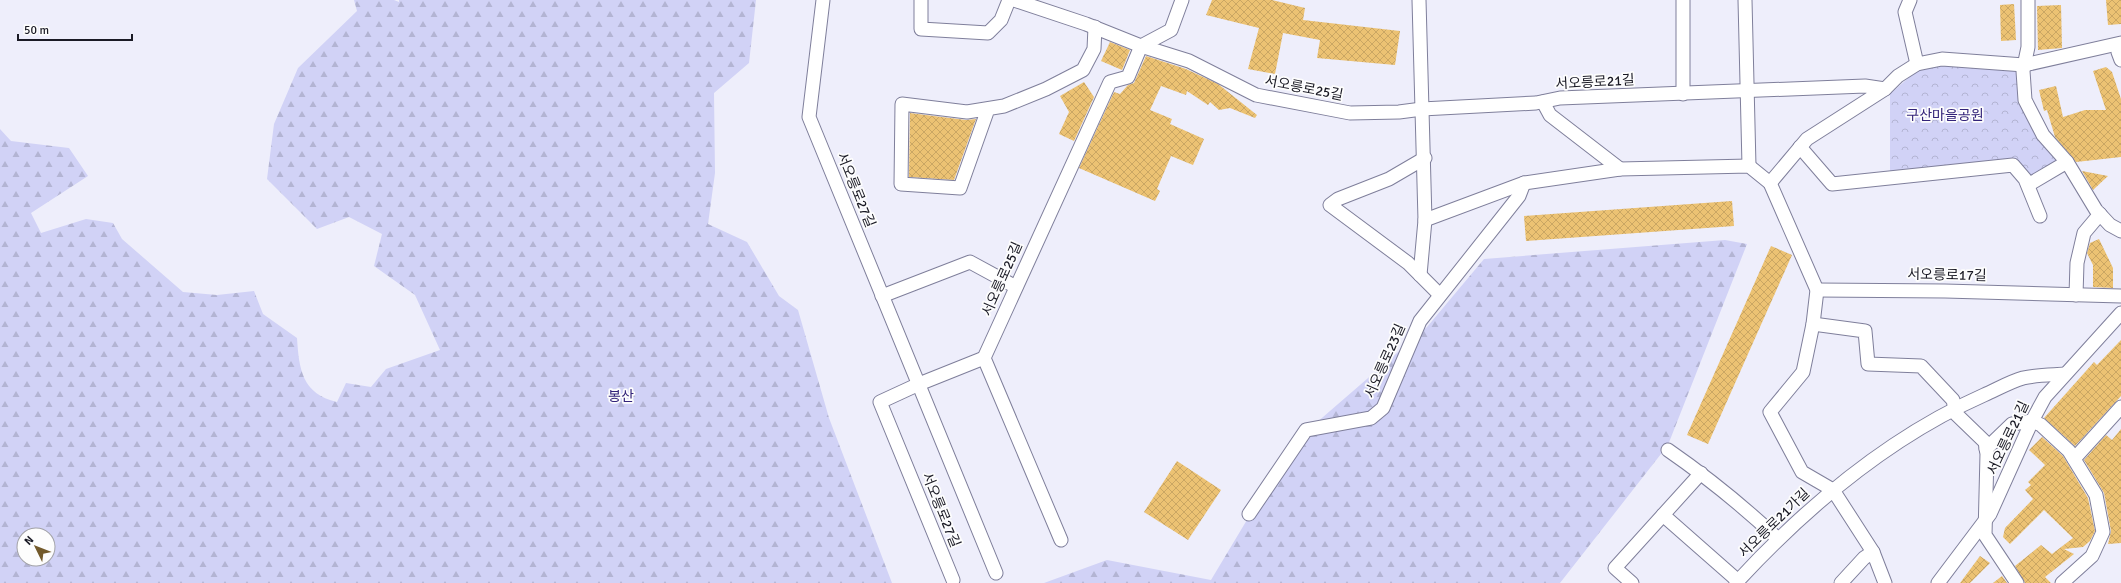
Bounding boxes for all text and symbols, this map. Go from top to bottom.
scale bar [18,16,132,42]
text: 50 m [24,23,49,38]
street label: 서오릉로21길 [1555,71,1635,93]
street label: 서오릉로25길 [1263,72,1345,104]
park label: 구산마을공원 [1906,107,1984,124]
street label: 서오릉로27길 [833,150,879,230]
street label: 서오릉로25길 [978,239,1026,319]
street label: 서오릉로17길 [1907,266,1987,284]
street label: 서오릉로23길 [1361,321,1409,401]
park label: 봉산 [608,388,634,405]
street label: 서오릉로21길 [1983,398,2033,478]
street label: 서오릉로27길 [918,470,964,550]
street label: 서오릉로21가길 [1735,485,1813,561]
north arrow [16,527,56,567]
text: N [22,533,36,548]

